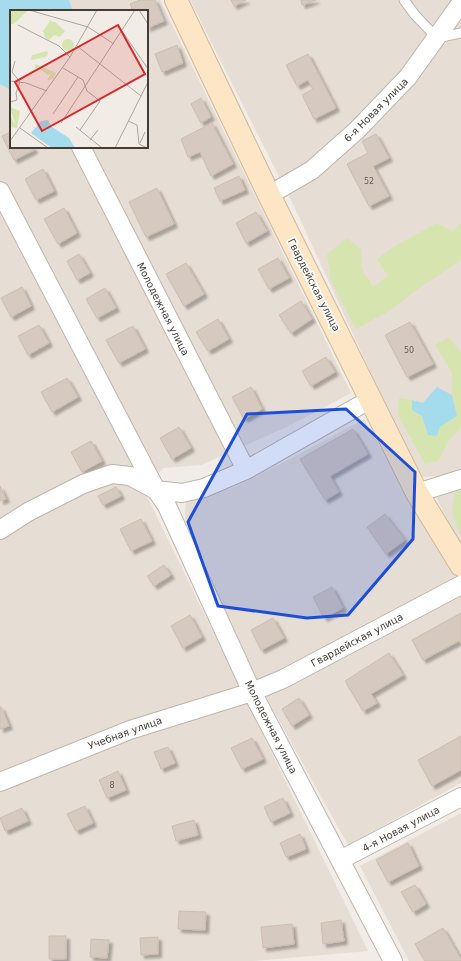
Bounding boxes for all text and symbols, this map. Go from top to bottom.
inset map [10,10,148,148]
street label: 6-я Новая улица [342,76,410,144]
house number: 52 [364,177,374,186]
street label: Гвардейская улица [286,237,342,333]
street label: Молодежная улица [135,261,191,357]
house number: 50 [404,346,414,355]
street label: Гвардейская улица [309,611,405,669]
street label: Молодежная улица [243,679,299,775]
street label: Учебная улица [87,715,163,751]
house number: 8 [109,781,115,790]
street label: 4-я Новая улица [361,804,441,854]

